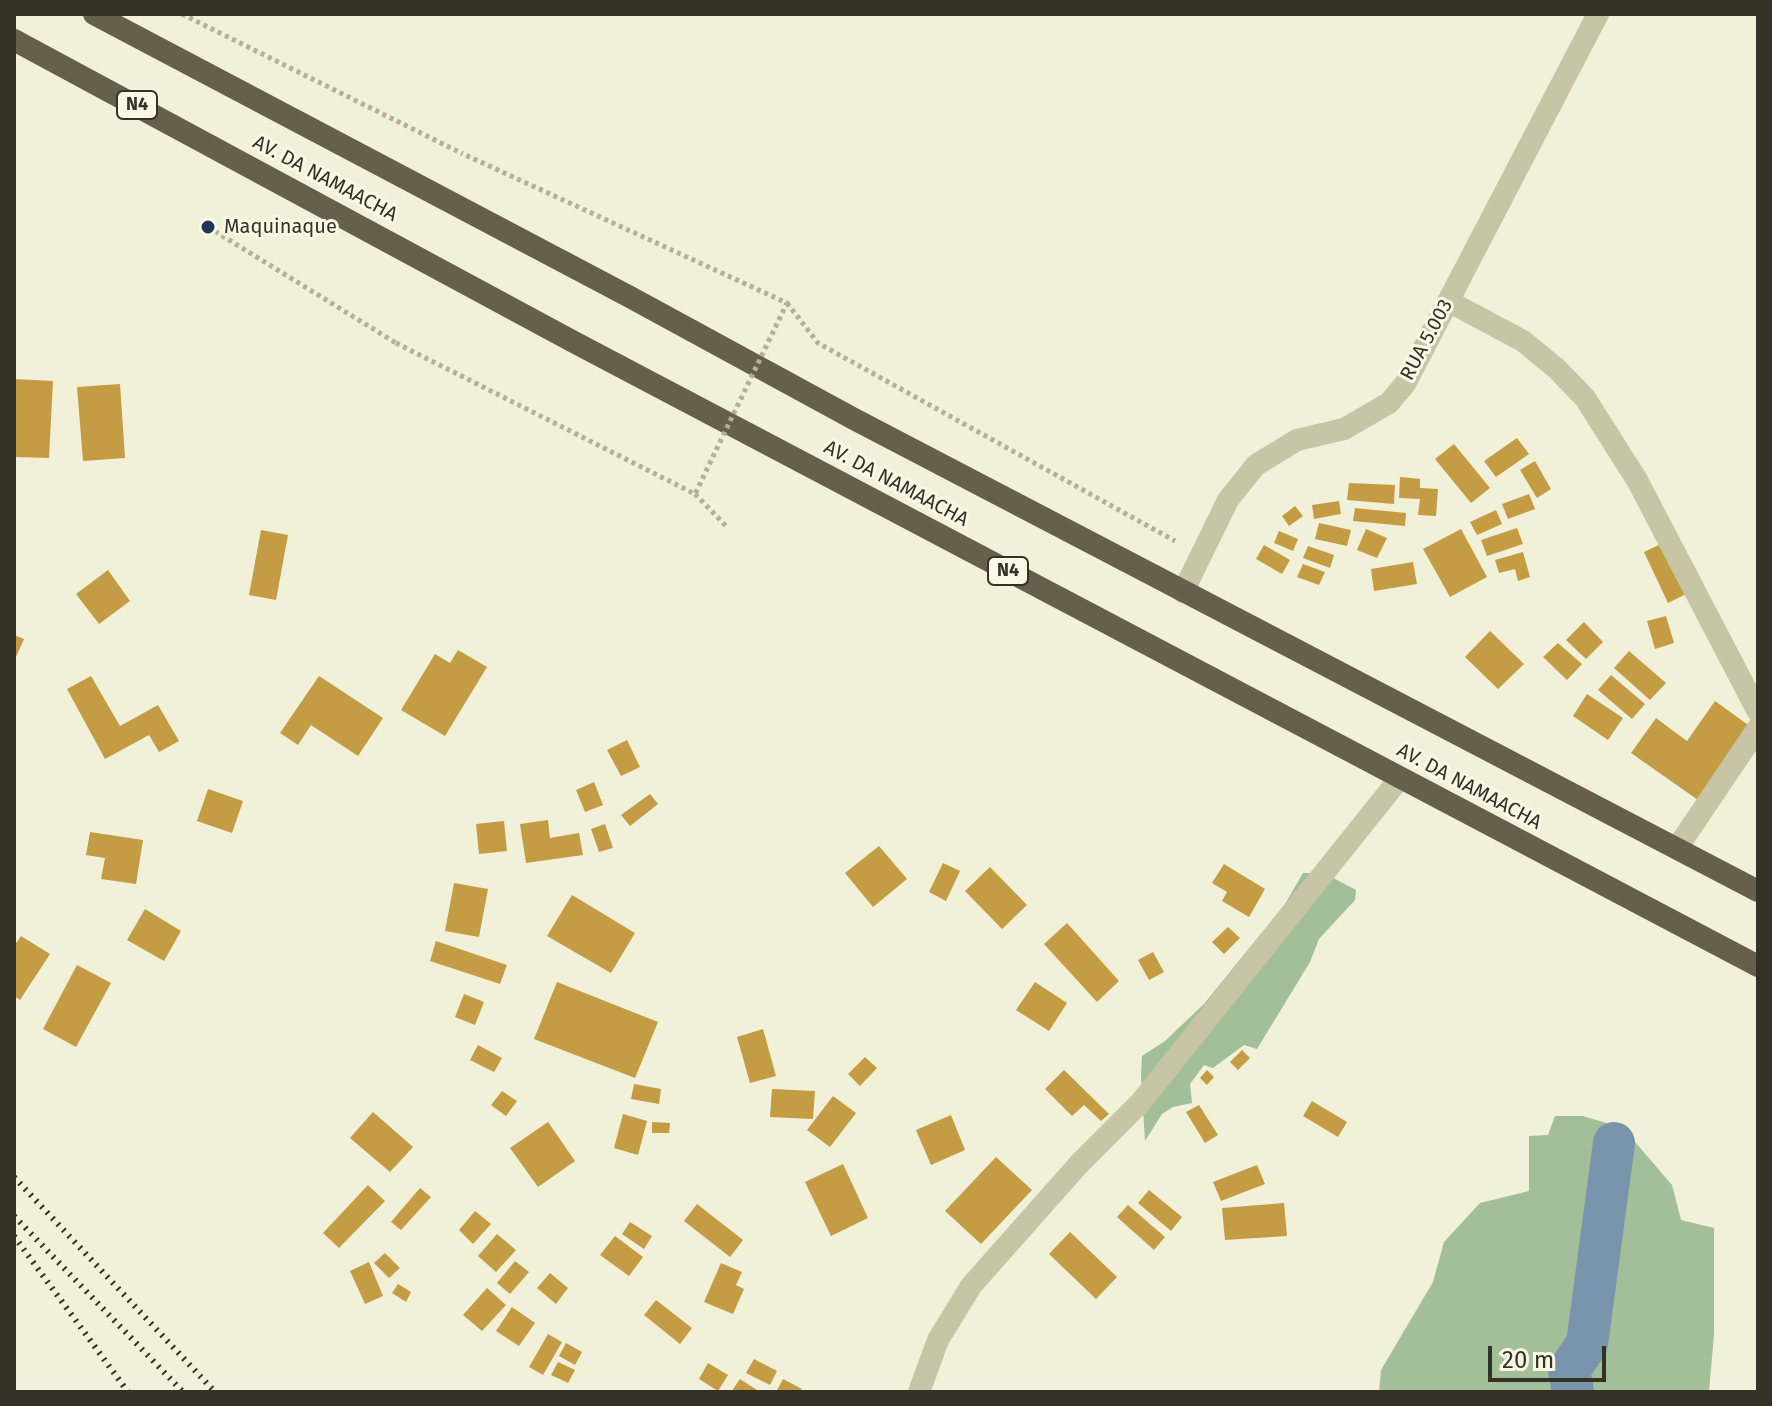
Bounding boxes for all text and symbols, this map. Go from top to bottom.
road number: N4 [117,91,157,119]
street label: AV. DA NAMAACHA [249,131,401,227]
place label: Maquinaque [224,215,337,239]
marker: Maquinaque [199,218,217,236]
street label: RUA 5.003 [1396,295,1458,385]
street label: AV. DA NAMAACHA [820,436,972,532]
road number: N4 [988,557,1028,585]
street label: AV. DA NAMAACHA [1393,739,1545,835]
scale bar [1492,1330,1610,1380]
text: 20 m [1502,1346,1554,1374]

